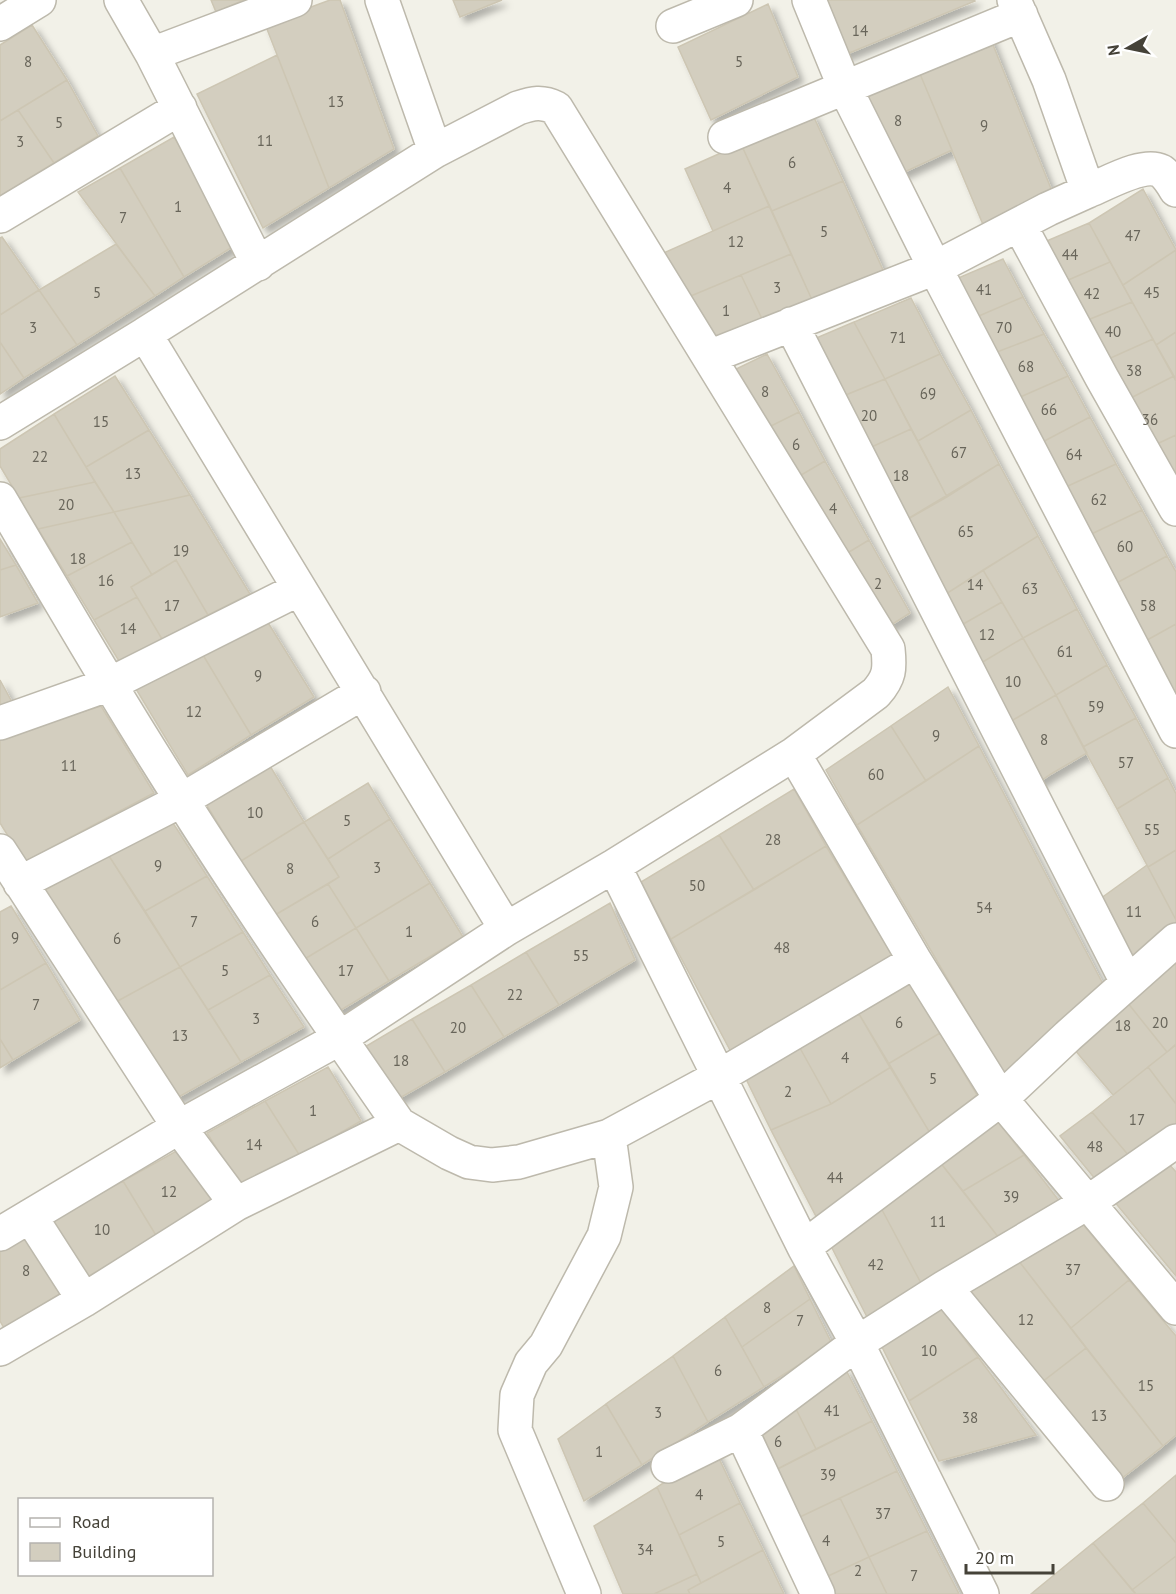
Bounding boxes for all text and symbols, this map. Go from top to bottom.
north arrow [1098,18,1158,78]
house number: 14 [852,21,868,40]
text: N [1102,44,1124,57]
house number: 8 [24,52,32,71]
house number: 5 [735,52,743,71]
house number: 13 [328,92,344,111]
house number: 8 [894,111,902,130]
house number: 5 [55,113,63,132]
house number: 9 [980,116,988,135]
house number: 11 [257,131,273,150]
house number: 3 [16,132,24,151]
house number: 6 [788,153,796,172]
house number: 4 [723,178,731,197]
house number: 1 [174,197,182,216]
house number: 7 [119,208,127,227]
house number: 5 [820,222,828,241]
house number: 47 [1125,226,1141,245]
house number: 12 [728,232,744,251]
house number: 44 [1062,245,1078,264]
house number: 3 [773,278,781,297]
house number: 41 [976,280,992,299]
house number: 5 [93,283,101,302]
house number: 45 [1144,283,1160,302]
house number: 42 [1084,284,1100,303]
house number: 1 [722,301,730,320]
house number: 3 [29,318,37,337]
house number: 70 [996,318,1012,337]
house number: 40 [1105,322,1121,341]
house number: 71 [890,328,906,347]
house number: 68 [1018,357,1034,376]
house number: 38 [1126,361,1142,380]
house number: 8 [761,382,769,401]
house number: 69 [920,384,936,403]
house number: 66 [1041,400,1057,419]
house number: 20 [861,406,877,425]
house number: 36 [1142,410,1158,429]
house number: 15 [93,412,109,431]
house number: 6 [792,435,800,454]
house number: 67 [951,443,967,462]
house number: 64 [1066,445,1082,464]
house number: 22 [32,447,48,466]
house number: 13 [125,464,141,483]
house number: 18 [893,466,909,485]
house number: 62 [1091,490,1107,509]
house number: 20 [58,495,74,514]
house number: 4 [829,499,837,518]
house number: 65 [958,522,974,541]
house number: 60 [1117,537,1133,556]
house number: 19 [173,541,189,560]
house number: 18 [70,549,86,568]
house number: 16 [98,571,114,590]
house number: 2 [874,574,882,593]
house number: 14 [967,575,983,594]
house number: 63 [1022,579,1038,598]
house number: 17 [164,596,180,615]
house number: 58 [1140,596,1156,615]
house number: 14 [120,619,136,638]
house number: 12 [979,625,995,644]
house number: 61 [1057,642,1073,661]
house number: 9 [254,666,262,685]
house number: 10 [1005,672,1021,691]
house number: 59 [1088,697,1104,716]
house number: 12 [186,702,202,721]
house number: 9 [932,726,940,745]
house number: 8 [1040,730,1048,749]
house number: 57 [1118,753,1134,772]
house number: 11 [61,756,77,775]
house number: 60 [868,765,884,784]
house number: 10 [247,803,263,822]
house number: 5 [343,811,351,830]
house number: 55 [1144,820,1160,839]
house number: 28 [765,830,781,849]
house number: 9 [154,856,162,875]
house number: 3 [373,858,381,877]
house number: 8 [286,859,294,878]
house number: 50 [689,876,705,895]
house number: 54 [976,898,992,917]
house number: 11 [1126,902,1142,921]
house number: 7 [190,912,198,931]
house number: 6 [311,912,319,931]
house number: 1 [405,922,413,941]
house number: 9 [11,928,19,947]
house number: 6 [113,929,121,948]
house number: 48 [774,938,790,957]
house number: 55 [573,946,589,965]
house number: 5 [221,961,229,980]
house number: 17 [338,961,354,980]
house number: 22 [507,985,523,1004]
house number: 7 [32,995,40,1014]
house number: 3 [252,1009,260,1028]
house number: 6 [895,1013,903,1032]
house number: 20 [1152,1013,1168,1032]
house number: 18 [1115,1016,1131,1035]
house number: 20 [450,1018,466,1037]
house number: 13 [172,1026,188,1045]
house number: 4 [841,1048,849,1067]
house number: 18 [393,1051,409,1070]
house number: 5 [929,1069,937,1088]
house number: 2 [784,1082,792,1101]
house number: 1 [309,1101,317,1120]
house number: 17 [1129,1110,1145,1129]
house number: 14 [246,1135,262,1154]
house number: 48 [1087,1137,1103,1156]
house number: 44 [827,1168,843,1187]
house number: 12 [161,1182,177,1201]
house number: 39 [1003,1187,1019,1206]
house number: 11 [930,1212,946,1231]
house number: 10 [94,1220,110,1239]
house number: 42 [868,1255,884,1274]
house number: 37 [1065,1260,1081,1279]
house number: 8 [22,1261,30,1280]
house number: 8 [763,1298,771,1317]
house number: 12 [1018,1310,1034,1329]
house number: 7 [796,1311,804,1330]
house number: 10 [921,1341,937,1360]
house number: 6 [714,1361,722,1380]
house number: 15 [1138,1376,1154,1395]
house number: 41 [824,1401,840,1420]
house number: 3 [654,1403,662,1422]
house number: 13 [1091,1406,1107,1425]
house number: 38 [962,1408,978,1427]
house number: 6 [774,1432,782,1451]
house number: 1 [595,1442,603,1461]
house number: 39 [820,1465,836,1484]
house number: 4 [695,1485,703,1504]
legend [18,1498,213,1576]
house number: 37 [875,1504,891,1523]
text: Road [72,1510,110,1533]
house number: 4 [822,1531,830,1550]
house number: 5 [717,1532,725,1551]
scale bar [966,1537,1053,1575]
text: Building [72,1540,136,1563]
house number: 34 [637,1540,653,1559]
text: 20 m [975,1546,1014,1569]
house number: 2 [854,1561,862,1580]
house number: 7 [910,1566,918,1585]

